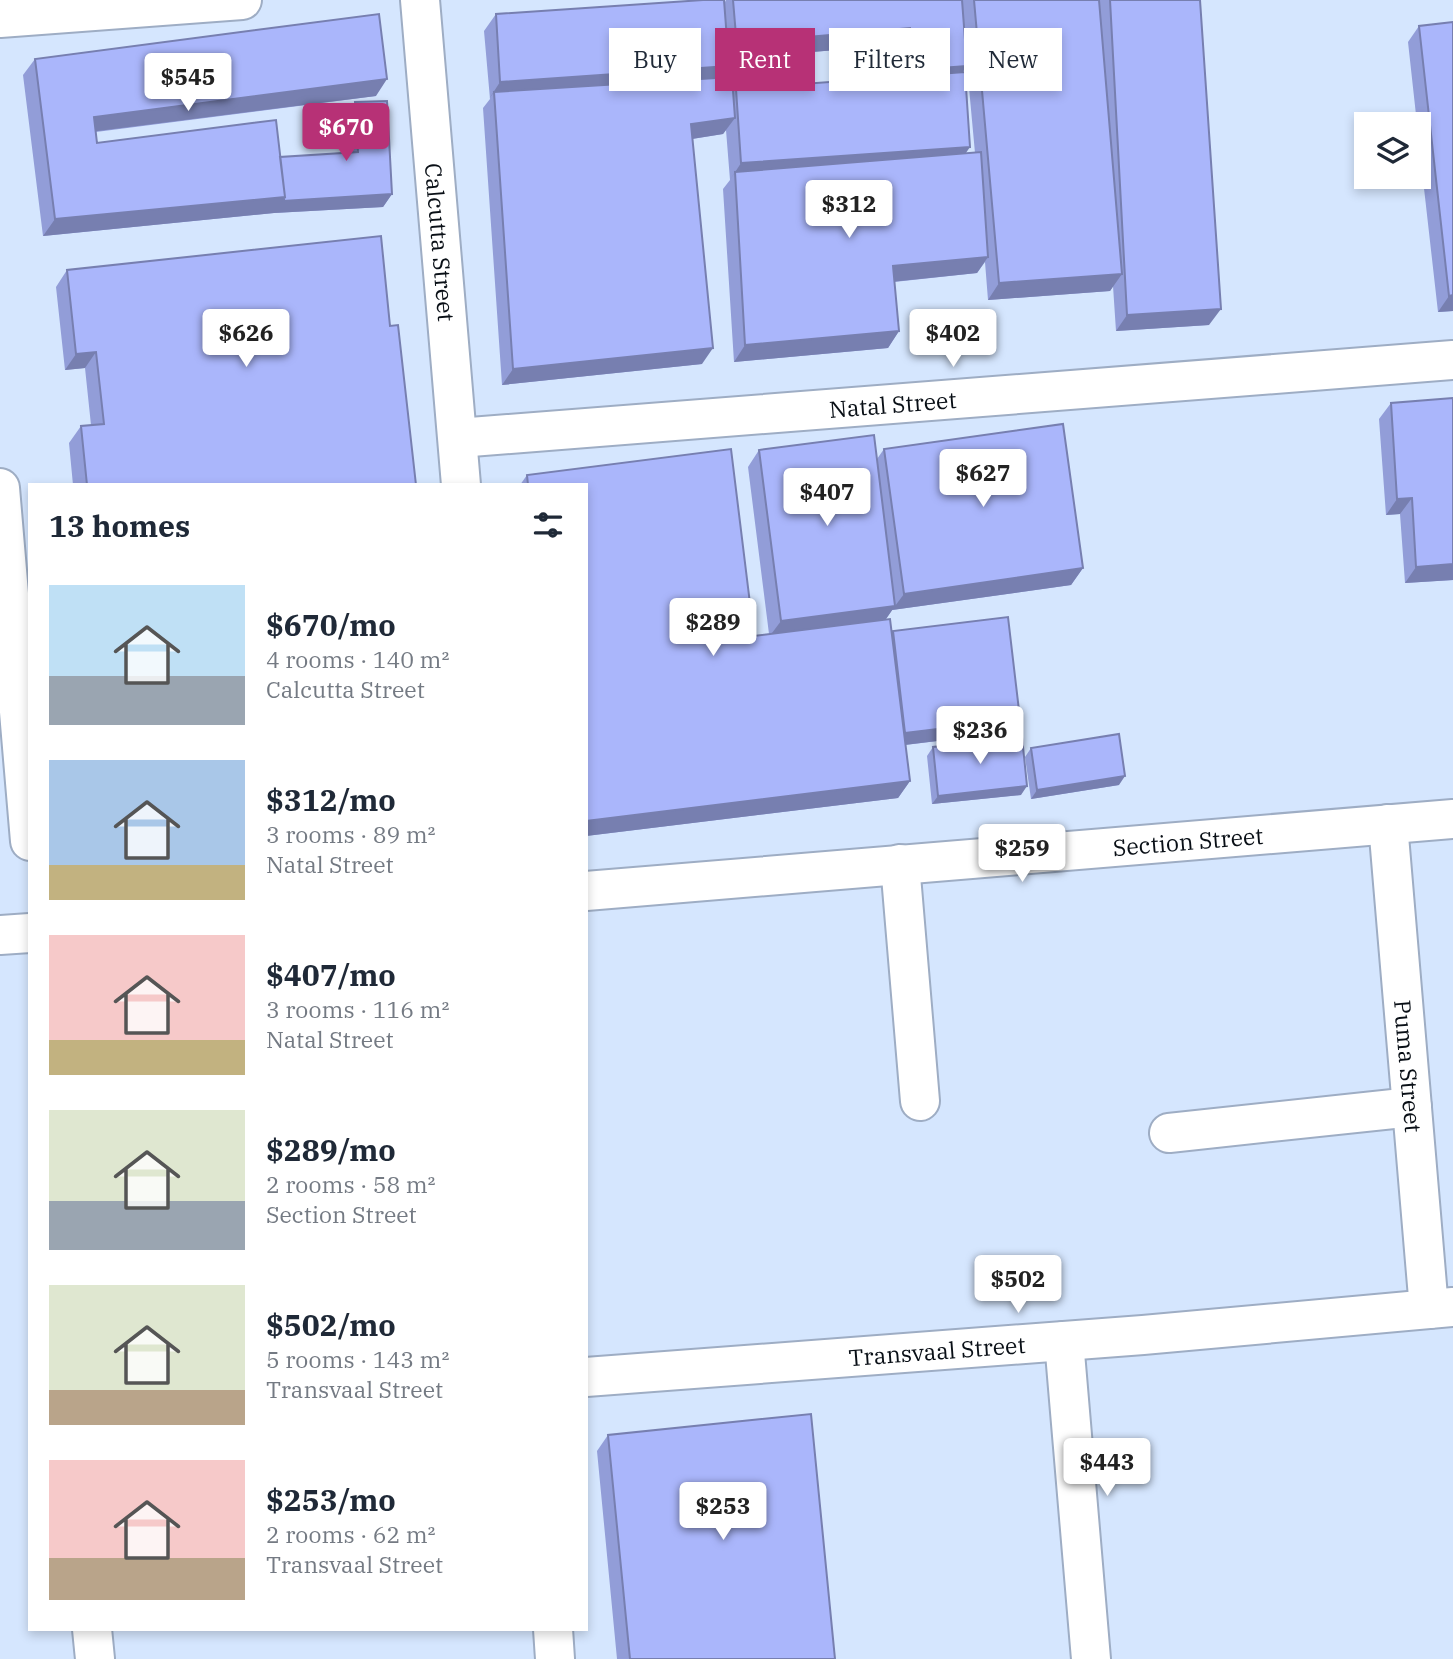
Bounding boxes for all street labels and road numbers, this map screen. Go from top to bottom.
street label: Calcutta Street [419,162,462,323]
street label: Natal Street [828,384,957,424]
street label: Section Street [1112,820,1264,862]
street label: Puma Street [1388,999,1429,1134]
street label: Transvaal Street [848,1329,1026,1372]

